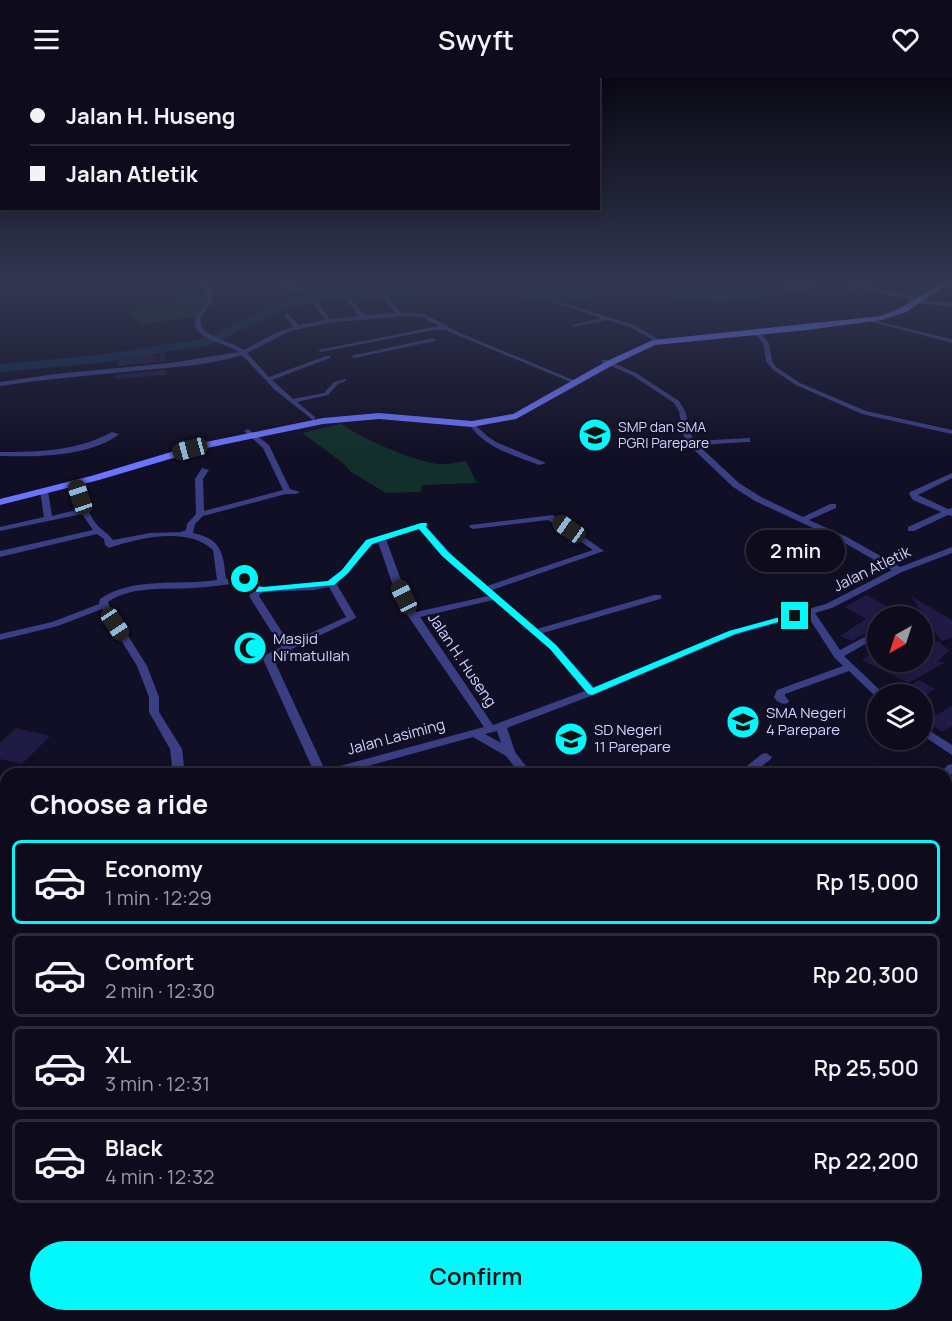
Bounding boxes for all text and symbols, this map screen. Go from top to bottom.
text: Swyft [438,21,514,58]
icon: menu [30,23,63,56]
icon: heart [889,23,922,56]
text: Jalan H. Huseng [66,101,235,131]
text: Jalan Atletik [66,159,197,189]
school or university icon: SMP dan SMA PGRI Parepare [577,417,613,453]
place label: SMP dan SMA PGRI Parepare [618,417,709,452]
car [170,436,210,462]
car [66,477,94,517]
car [549,511,589,547]
callout: 2 min [746,529,844,571]
text: 2 min [770,537,821,564]
street label: Jalan Atletik [830,541,914,596]
route start [231,565,258,592]
car [388,577,420,617]
route end [781,602,808,629]
car [97,604,133,644]
north arrow [867,606,933,672]
map controls [867,606,933,750]
street label: Jalan H. Huseng [423,608,502,711]
place label: Masjid Ni'matullah [273,628,350,666]
mosque icon: Masjid Ni'matullah [232,630,268,666]
button: layers [867,684,933,750]
place label: SMA Negeri 4 Parepare [766,702,846,740]
school or university icon: SMA Negeri 4 Parepare [725,704,761,740]
street label: Jalan Lasiming [345,713,447,760]
place label: SD Negeri 11 Parepare [594,719,671,757]
school or university icon: SD Negeri 11 Parepare [553,721,589,757]
text: Choose a ride [30,785,208,822]
text: Economy [105,854,203,884]
icon: car [33,855,87,909]
text: Rp 15,000 [816,867,919,897]
text: 1 min · 12:29 [105,884,212,911]
text: Comfort [105,947,194,977]
icon: car [33,948,87,1002]
text: Rp 20,300 [813,960,919,990]
text: 2 min · 12:30 [105,977,215,1004]
text: XL [105,1040,131,1070]
icon: car [33,1041,87,1095]
text: Rp 25,500 [814,1053,919,1083]
text: 3 min · 12:31 [105,1070,210,1097]
text: Black [105,1133,162,1163]
icon: car [33,1134,87,1188]
text: Rp 22,200 [814,1146,919,1176]
text: 4 min · 12:32 [105,1163,214,1190]
button: Confirm [30,1241,922,1310]

